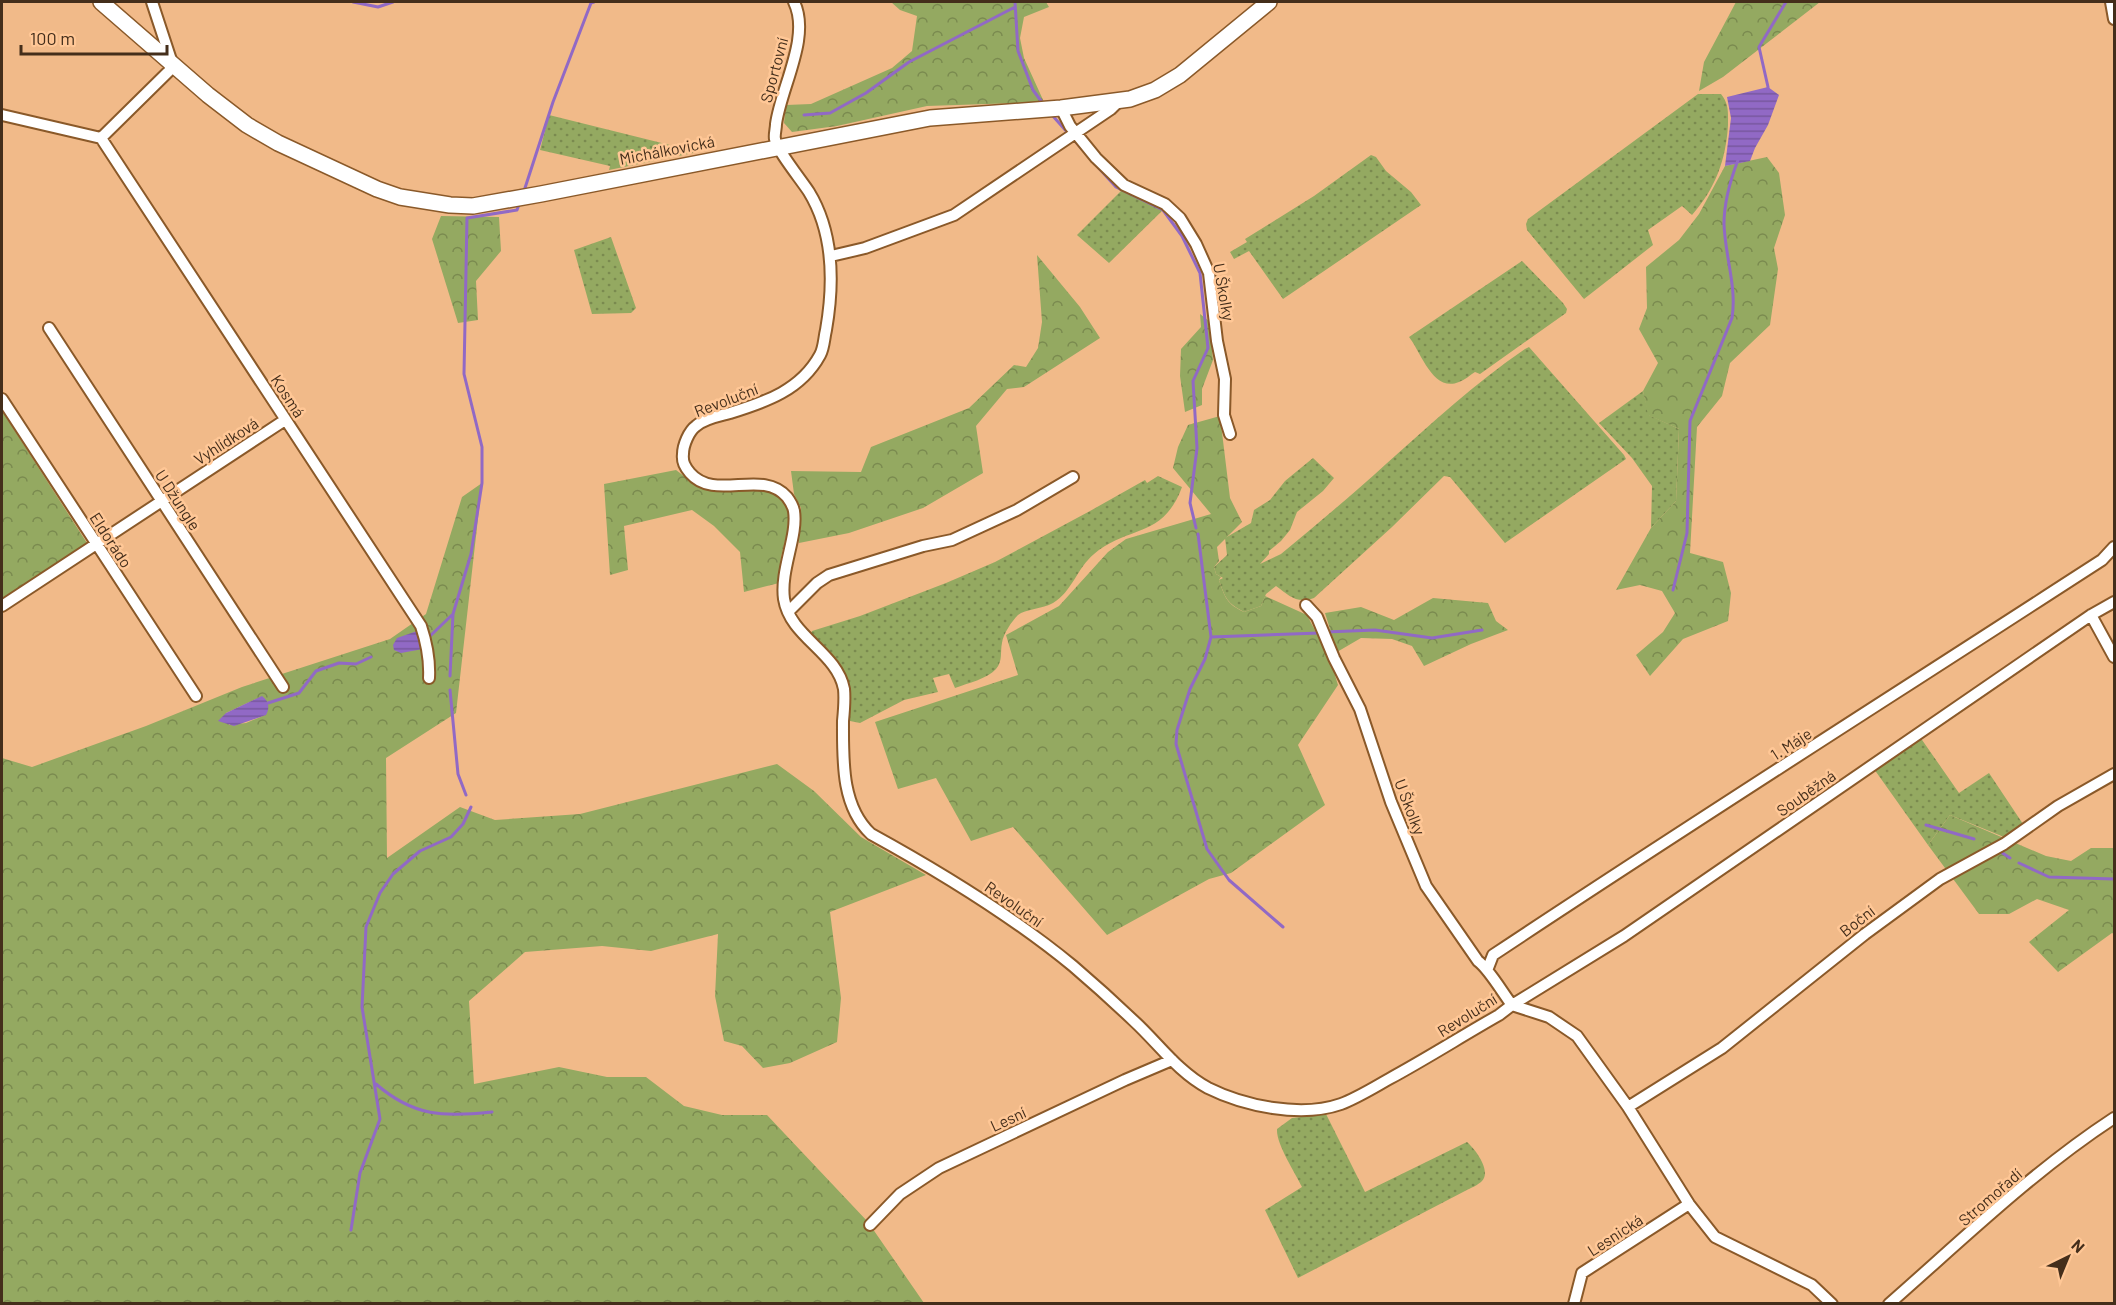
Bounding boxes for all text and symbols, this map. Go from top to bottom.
scale bar [21,18,166,56]
text: 100 m [30,27,75,49]
street label: Sportovní [756,35,791,104]
street label: Michálkovická [618,131,716,168]
street label: U Školky [1210,261,1239,323]
street label: Kosmá [268,371,309,421]
street label: Revoluční [691,378,761,420]
street label: Vyhlídková [190,413,261,468]
street label: U Džungle [152,466,205,534]
street label: Eldorádo [87,509,136,571]
street label: 1. Máje [1767,723,1815,764]
street label: Souběžná [1773,765,1839,820]
street label: U Školky [1391,776,1430,838]
street label: Revoluční [982,877,1048,931]
street label: Boční [1835,901,1878,940]
street label: Revoluční [1433,989,1501,1040]
street label: Lesní [987,1102,1029,1135]
street label: Stromořadí [1954,1164,2026,1229]
street label: Lesnická [1583,1210,1646,1259]
north arrow [2038,1227,2098,1287]
text: N [2068,1235,2089,1256]

